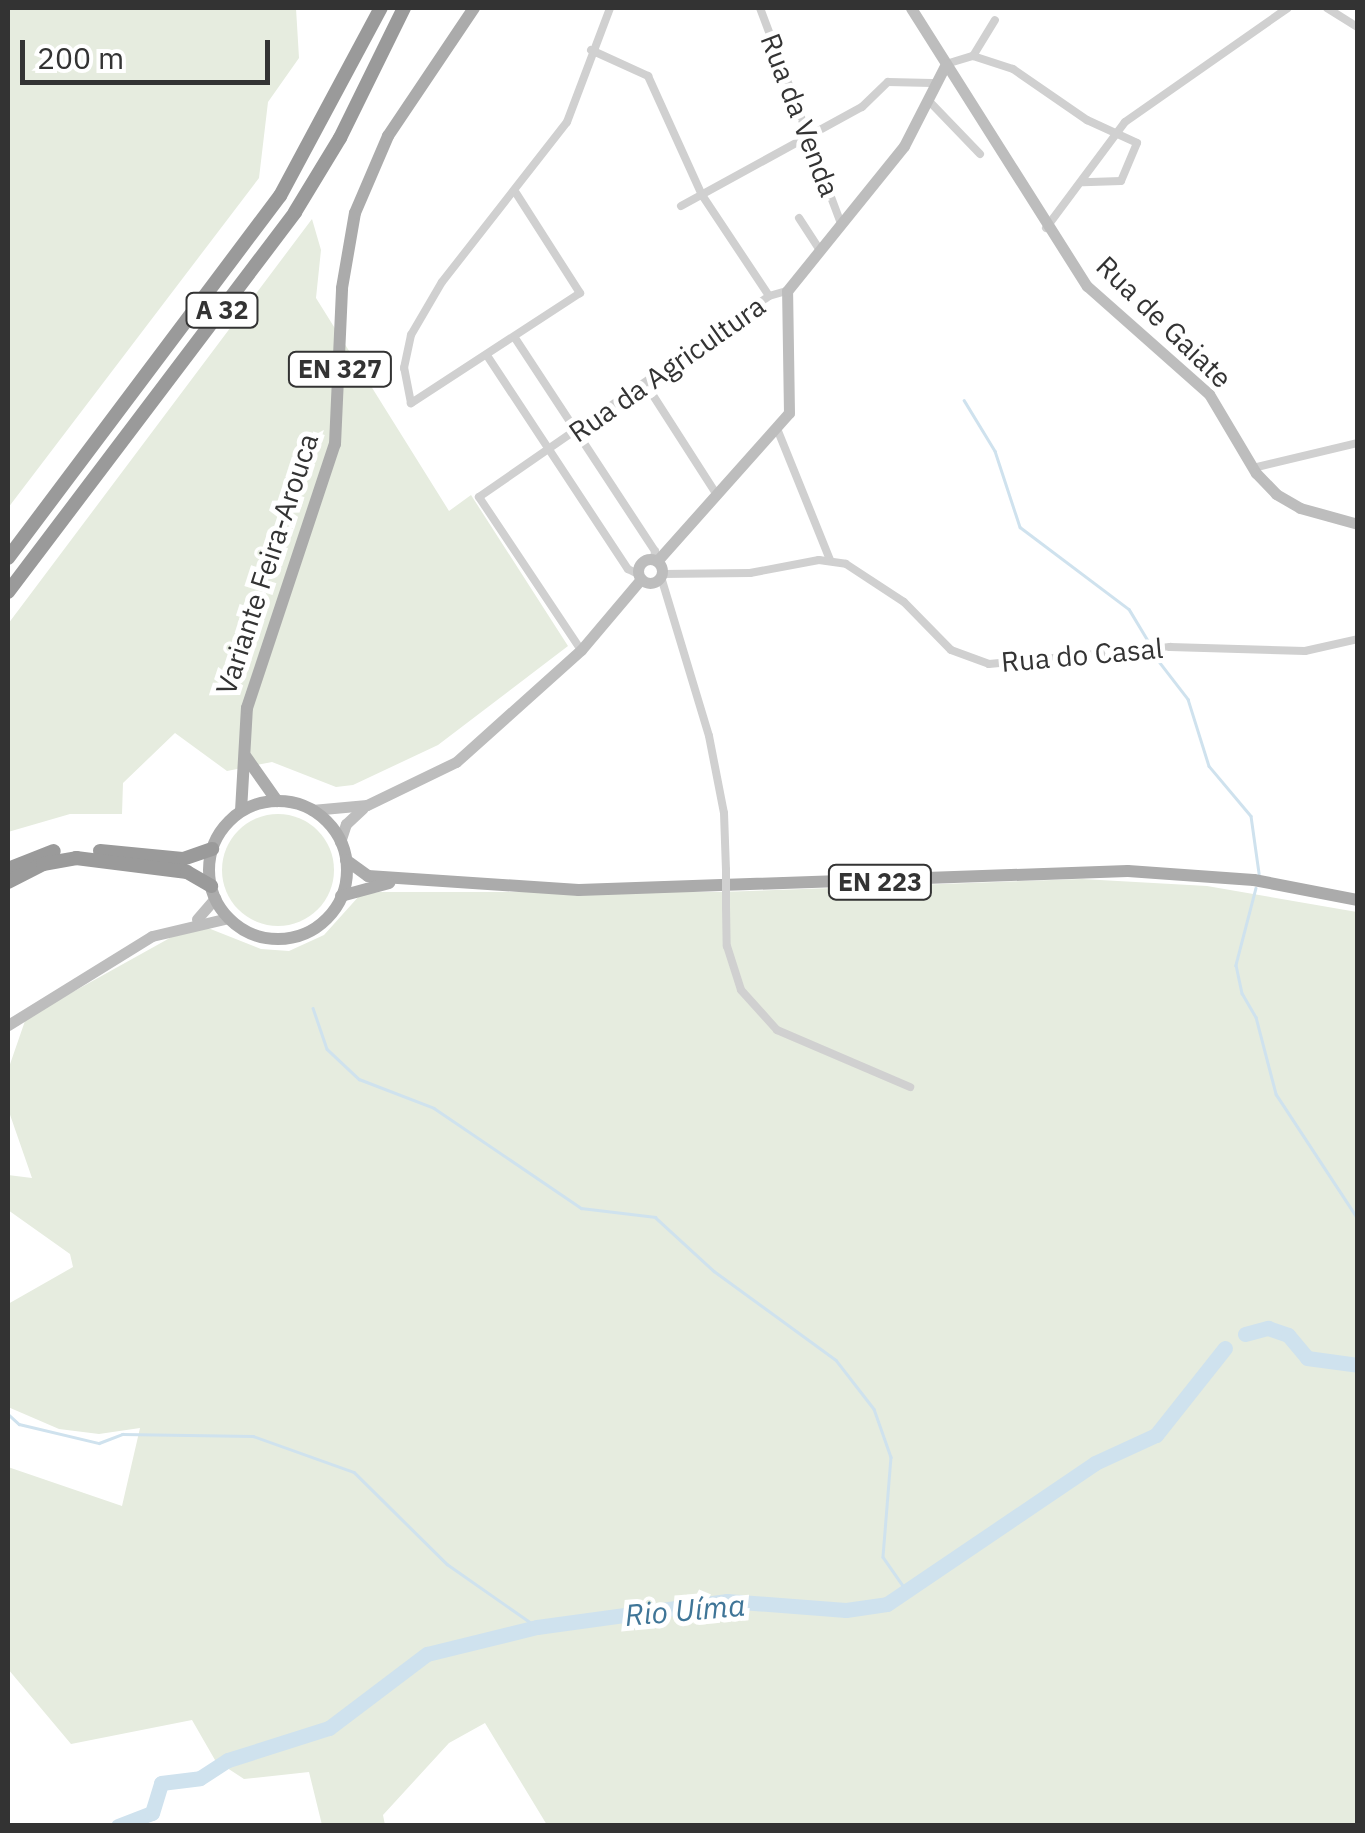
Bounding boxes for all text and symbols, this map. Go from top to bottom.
scale bar [25,20,275,82]
street label: Rua da Venda [754,29,846,201]
text: 200 m [37,38,124,77]
street label: Rua de Gaiate [1089,249,1239,395]
street label: Rua da Agricultura [563,289,771,449]
road number: A 32 [184,290,260,330]
road number: EN 327 [288,349,392,389]
street label: Variante Feira-Arouca [209,429,325,699]
street label: Rua do Casal [1000,631,1164,679]
road number: EN 223 [828,862,932,902]
water label: Rio Uíma [623,1587,747,1633]

